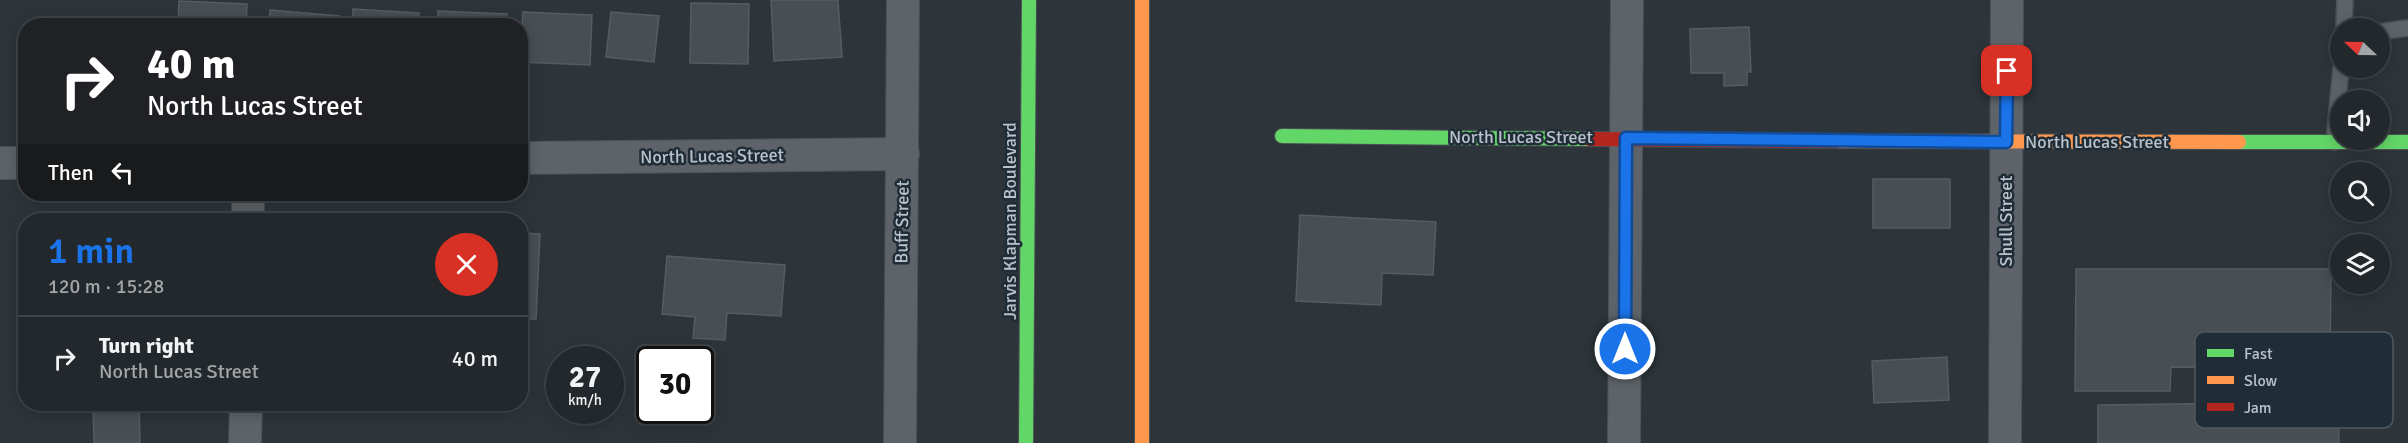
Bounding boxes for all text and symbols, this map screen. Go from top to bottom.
north arrow [2330,18,2390,78]
map controls [2330,18,2390,294]
text: 40 m [147,39,236,90]
icon: right [48,42,126,120]
pin [1981,45,2032,96]
icon: arrive [1990,54,2023,87]
text: North Lucas Street [147,90,363,123]
button: sound [2330,90,2390,150]
street label: Jarvis Klapman Boulevard [999,122,1021,320]
street label: North Lucas Street [1449,126,1593,148]
street label: North Lucas Street [2025,131,2169,153]
street label: North Lucas Street [640,144,784,168]
icon: left [106,156,139,189]
text: Then [48,159,94,186]
button: search [2330,162,2390,222]
street label: Shull Street [1995,176,2017,266]
street label: Buff Street [890,180,914,264]
text: 1 min [48,229,134,274]
button: close [435,233,498,296]
button: layers [2330,234,2390,294]
text: 120 m · 15:28 [48,274,164,299]
position arrow [1593,317,1657,381]
text: Turn right [99,332,194,359]
legend [2195,332,2393,428]
icon: right [48,342,81,375]
text: Fast [2244,344,2273,364]
text: 40 m [452,345,498,372]
speed limit sign: 30 [636,346,714,424]
text: North Lucas Street [99,359,259,384]
text: 27 [569,359,601,396]
text: Slow [2244,371,2278,391]
text: km/h [568,391,602,409]
text: Jam [2244,398,2272,418]

